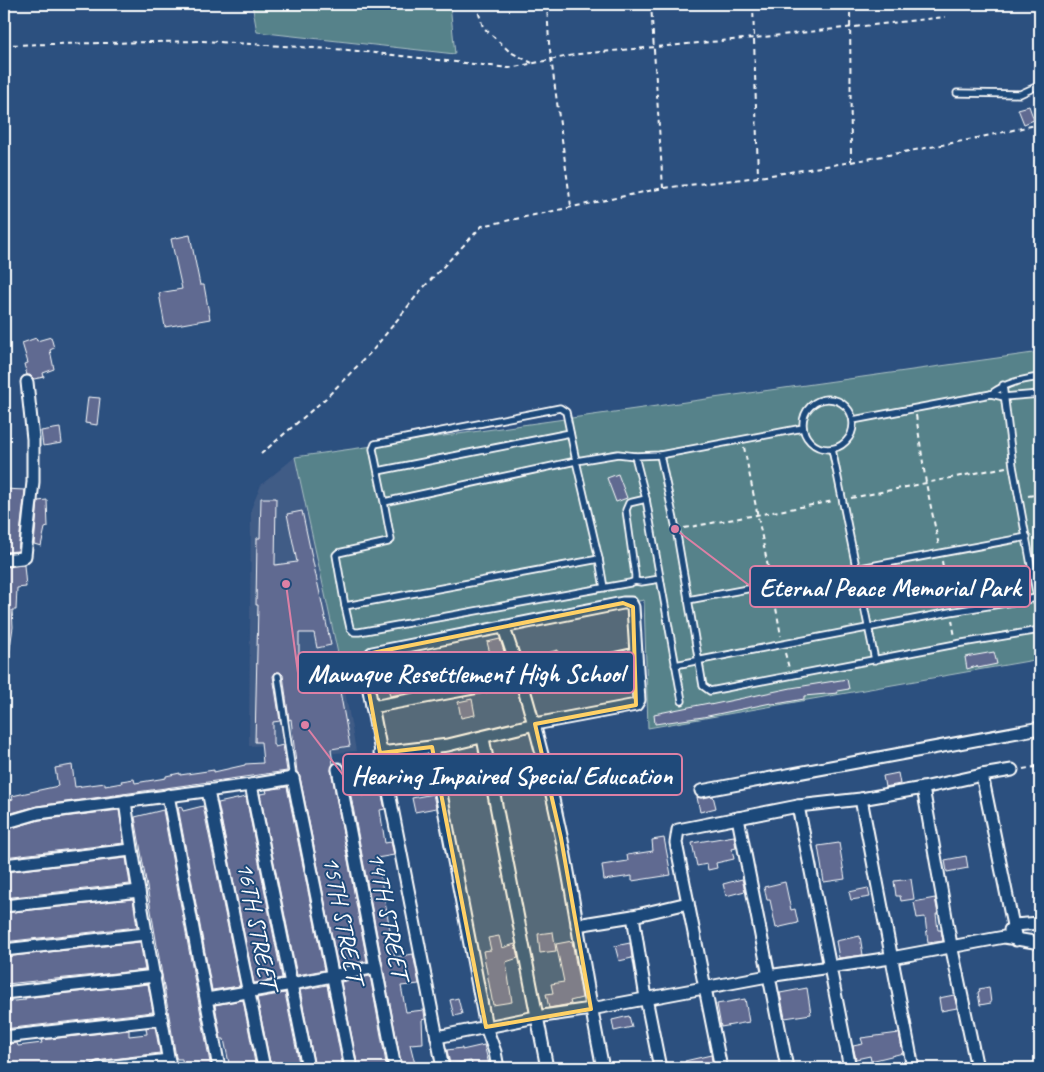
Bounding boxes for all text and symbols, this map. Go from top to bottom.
callout: Eternal Peace Memorial Park [750,566,1030,607]
text: Eternal Peace Memorial Park [760,571,1023,604]
callout: Mawaque Resettlement High School [298,652,634,693]
text: Mawaque Resettlement High School [308,657,629,690]
callout: Hearing Impaired Special Education [343,754,682,795]
text: Hearing Impaired Special Education [352,759,674,792]
street label: 14TH STREET [360,849,417,988]
street label: 15TH STREET [315,853,372,992]
street label: 16TH STREET [229,859,286,998]

